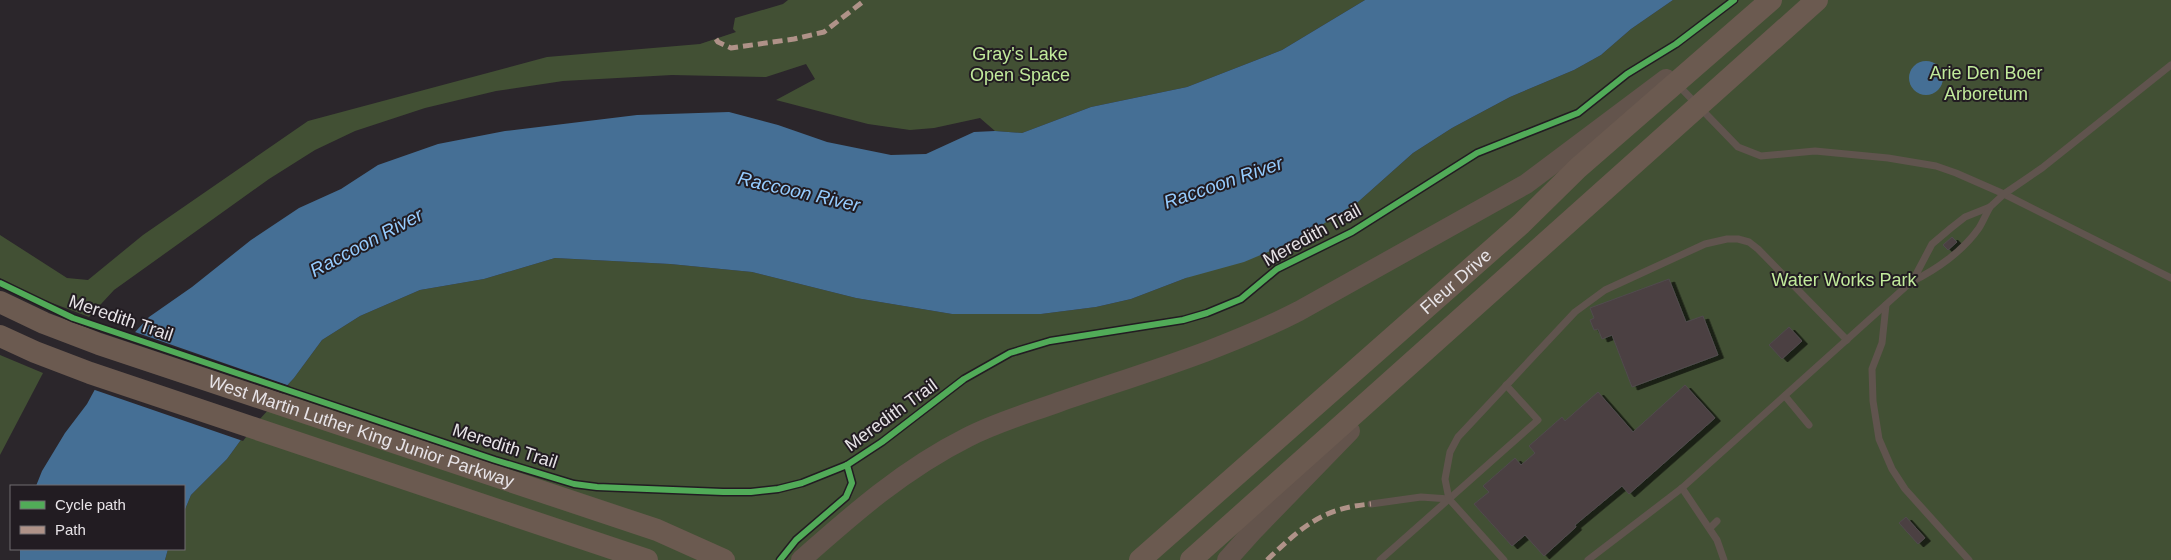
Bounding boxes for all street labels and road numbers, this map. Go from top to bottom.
street label: Meredith Trail [1259,200,1365,270]
street label: Fleur Drive [1416,245,1495,318]
street label: Meredith Trail [66,291,176,345]
street label: West Martin Luther King Junior Parkway [206,371,517,492]
street label: Meredith Trail [841,375,941,455]
street label: Meredith Trail [450,420,560,472]

